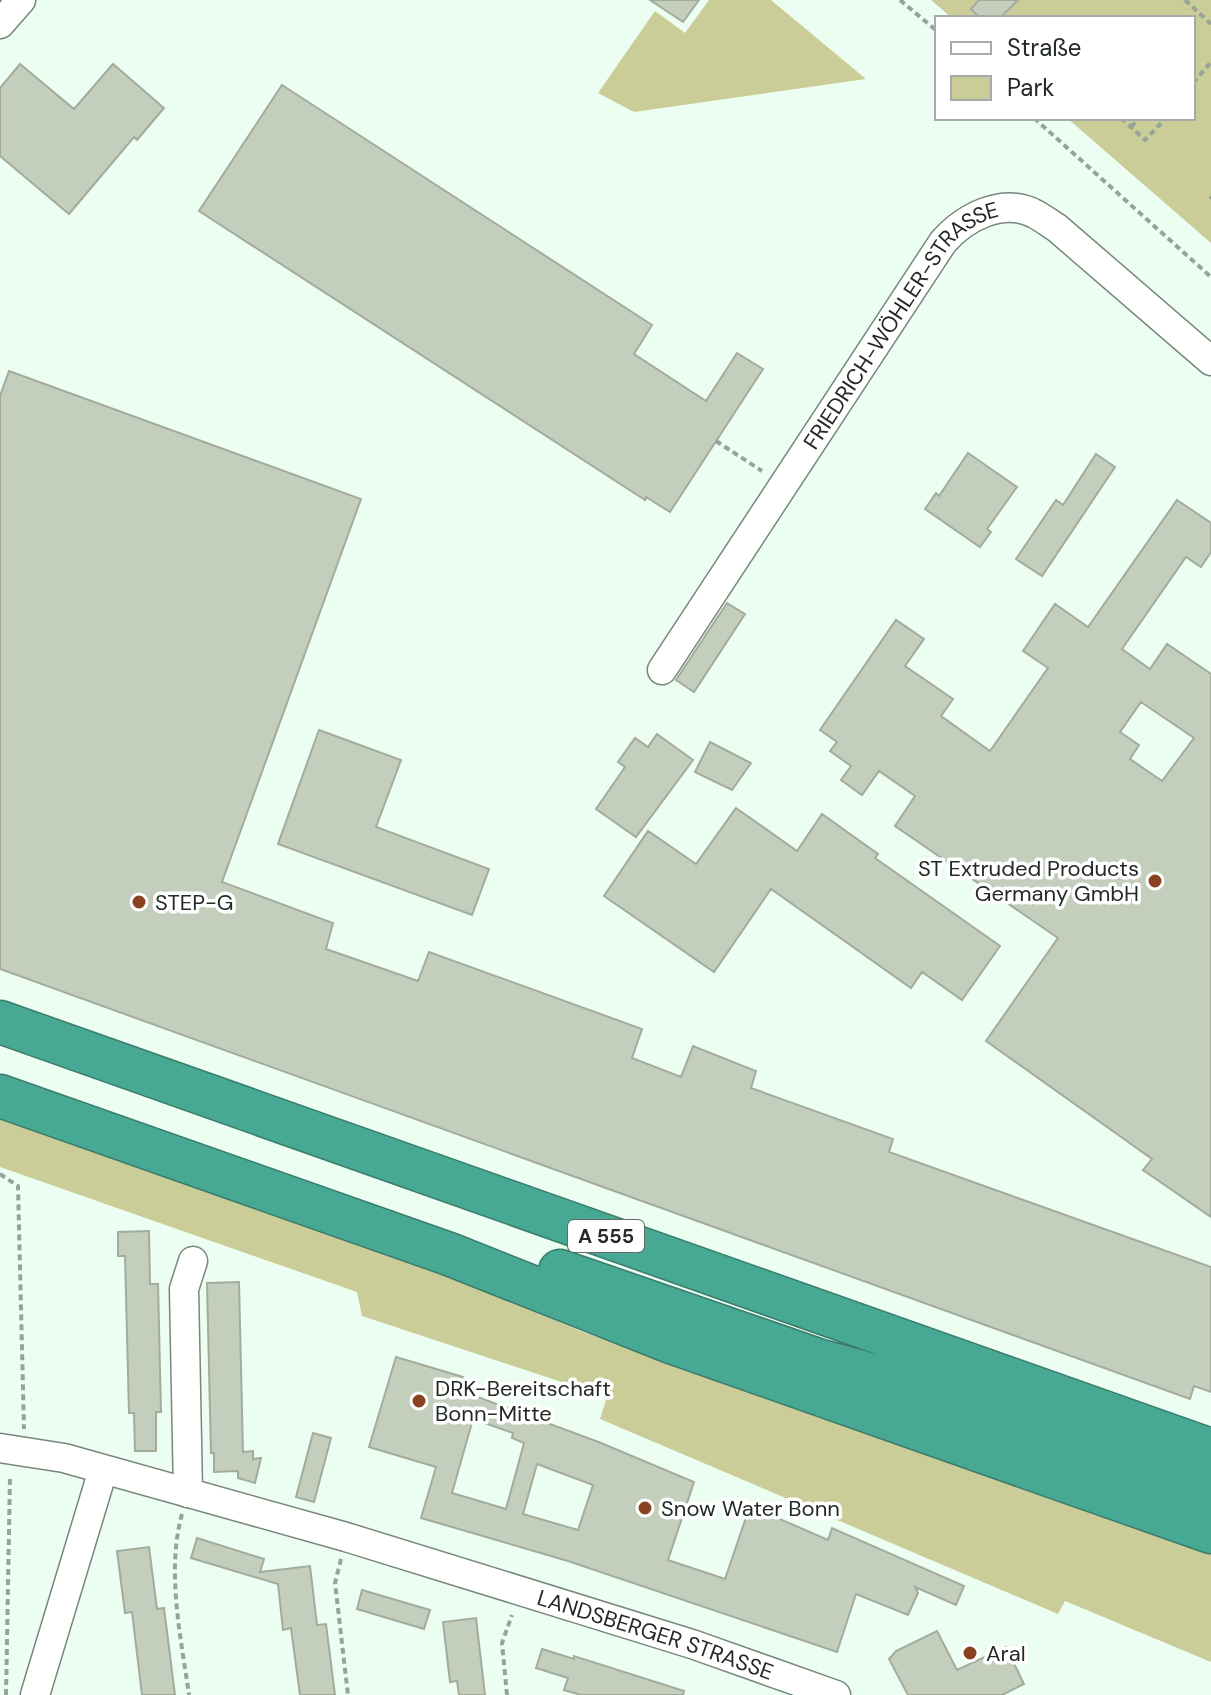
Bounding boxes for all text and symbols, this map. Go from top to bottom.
legend [935,16,1195,120]
text: Straße [1007,32,1081,63]
text: Park [1007,72,1054,103]
street label: FRIEDRICH-WÖHLER-STRASSE [797,195,1002,455]
place label: ST Extruded Products Germany GmbH [918,854,1139,908]
marker: ST Extruded Products Germany GmbH [1146,872,1164,890]
place label: STEP-G [155,888,234,917]
marker: STEP-G [130,893,148,911]
road number: A 555 [568,1220,644,1252]
place label: DRK-Bereitschaft Bonn-Mitte [435,1374,611,1428]
marker: DRK-Bereitschaft Bonn-Mitte [410,1392,428,1410]
place label: Snow Water Bonn [661,1494,840,1523]
marker: Snow Water Bonn [636,1499,654,1517]
street label: LANDSBERGER STRASSE [534,1583,777,1687]
place label: Aral [986,1639,1026,1668]
marker: Aral [961,1644,979,1662]

